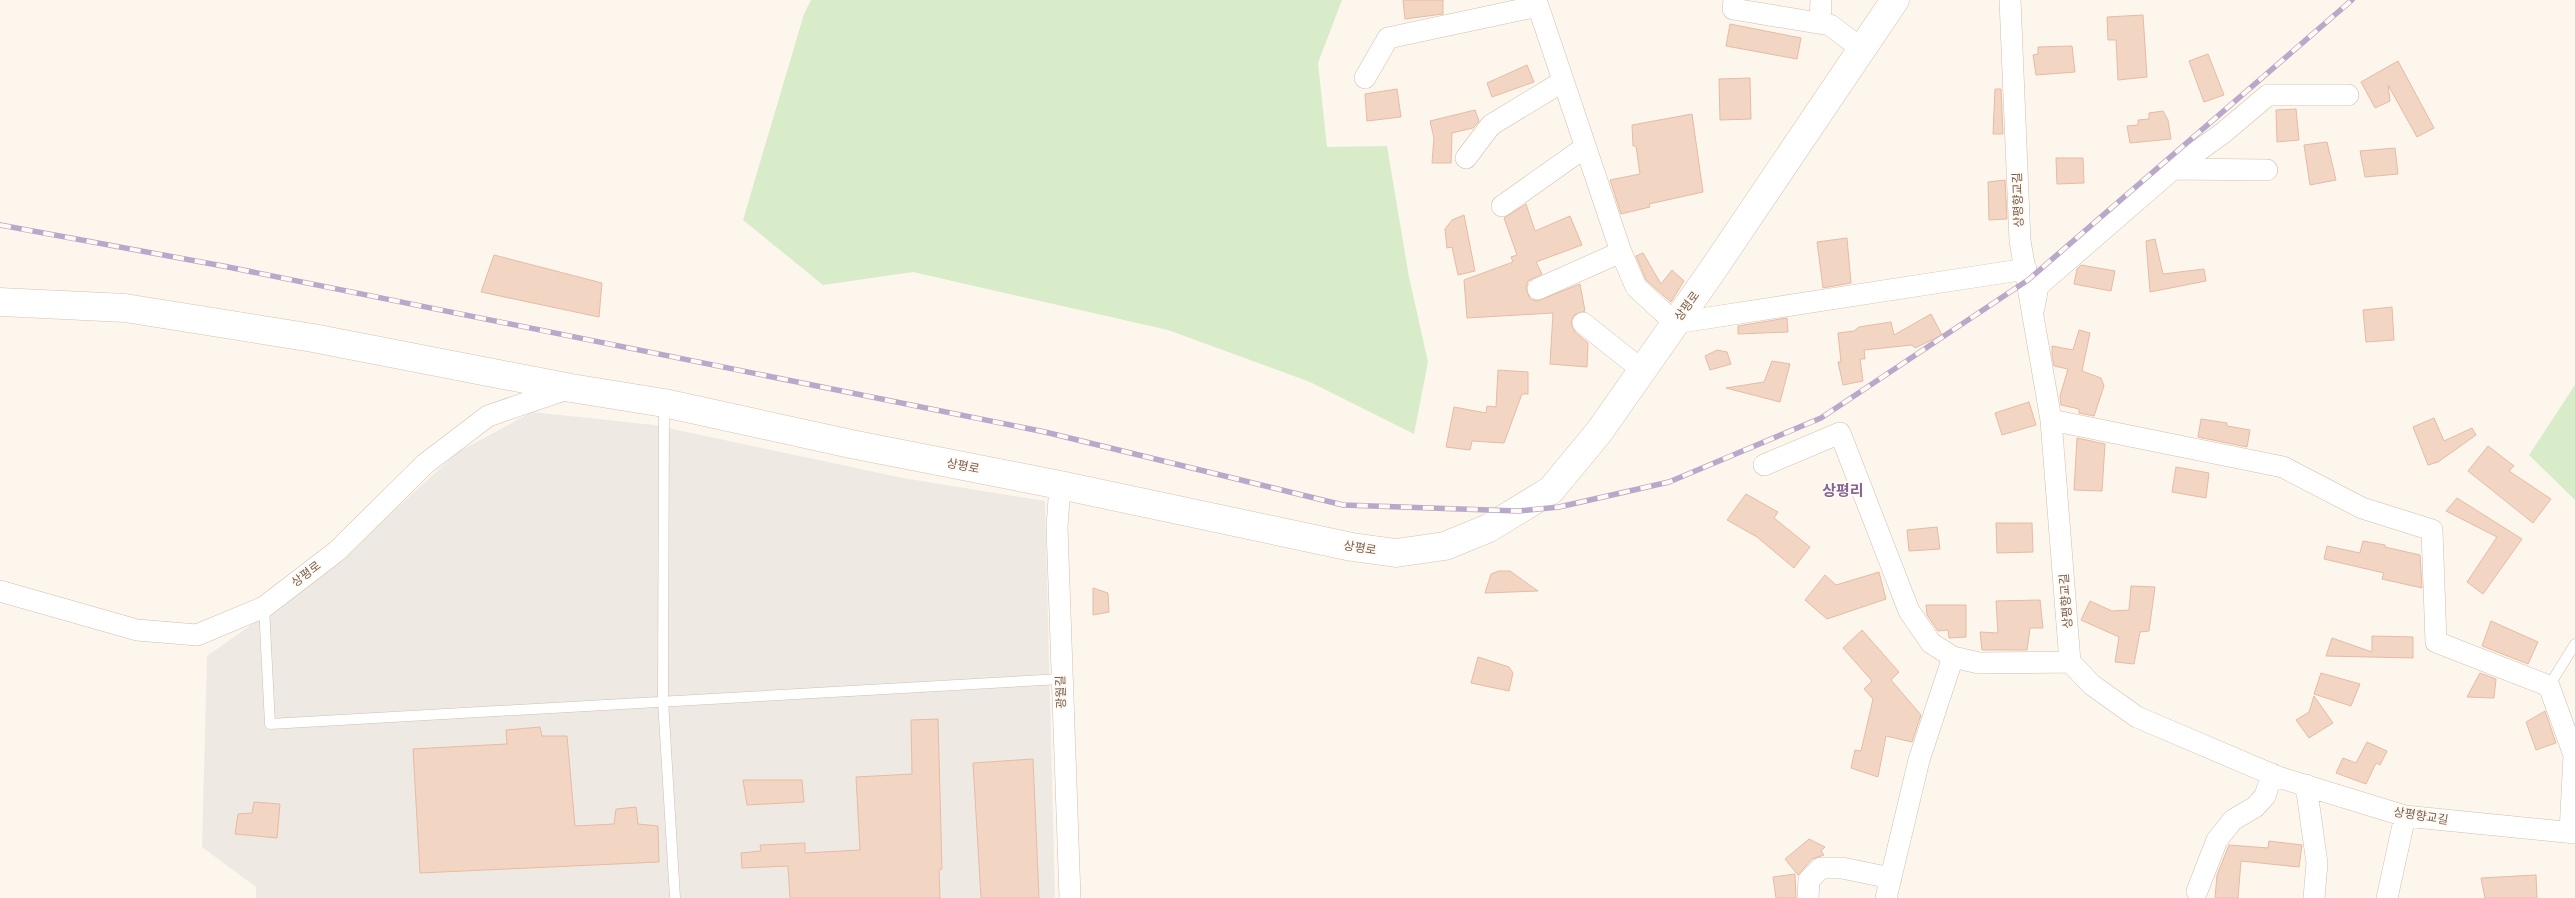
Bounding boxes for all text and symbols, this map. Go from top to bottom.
street label: 상평향교길 [2008,172,2027,228]
street label: 상평로 [1670,287,1703,324]
street label: 상평로 [945,454,981,477]
district label: 상평리 [1822,480,1864,500]
street label: 상평로 [1342,537,1378,558]
street label: 상평로 [287,557,324,590]
street label: 상평향교길 [2055,573,2076,629]
street label: 광월길 [1051,675,1070,709]
street label: 상평향교길 [2392,803,2450,828]

